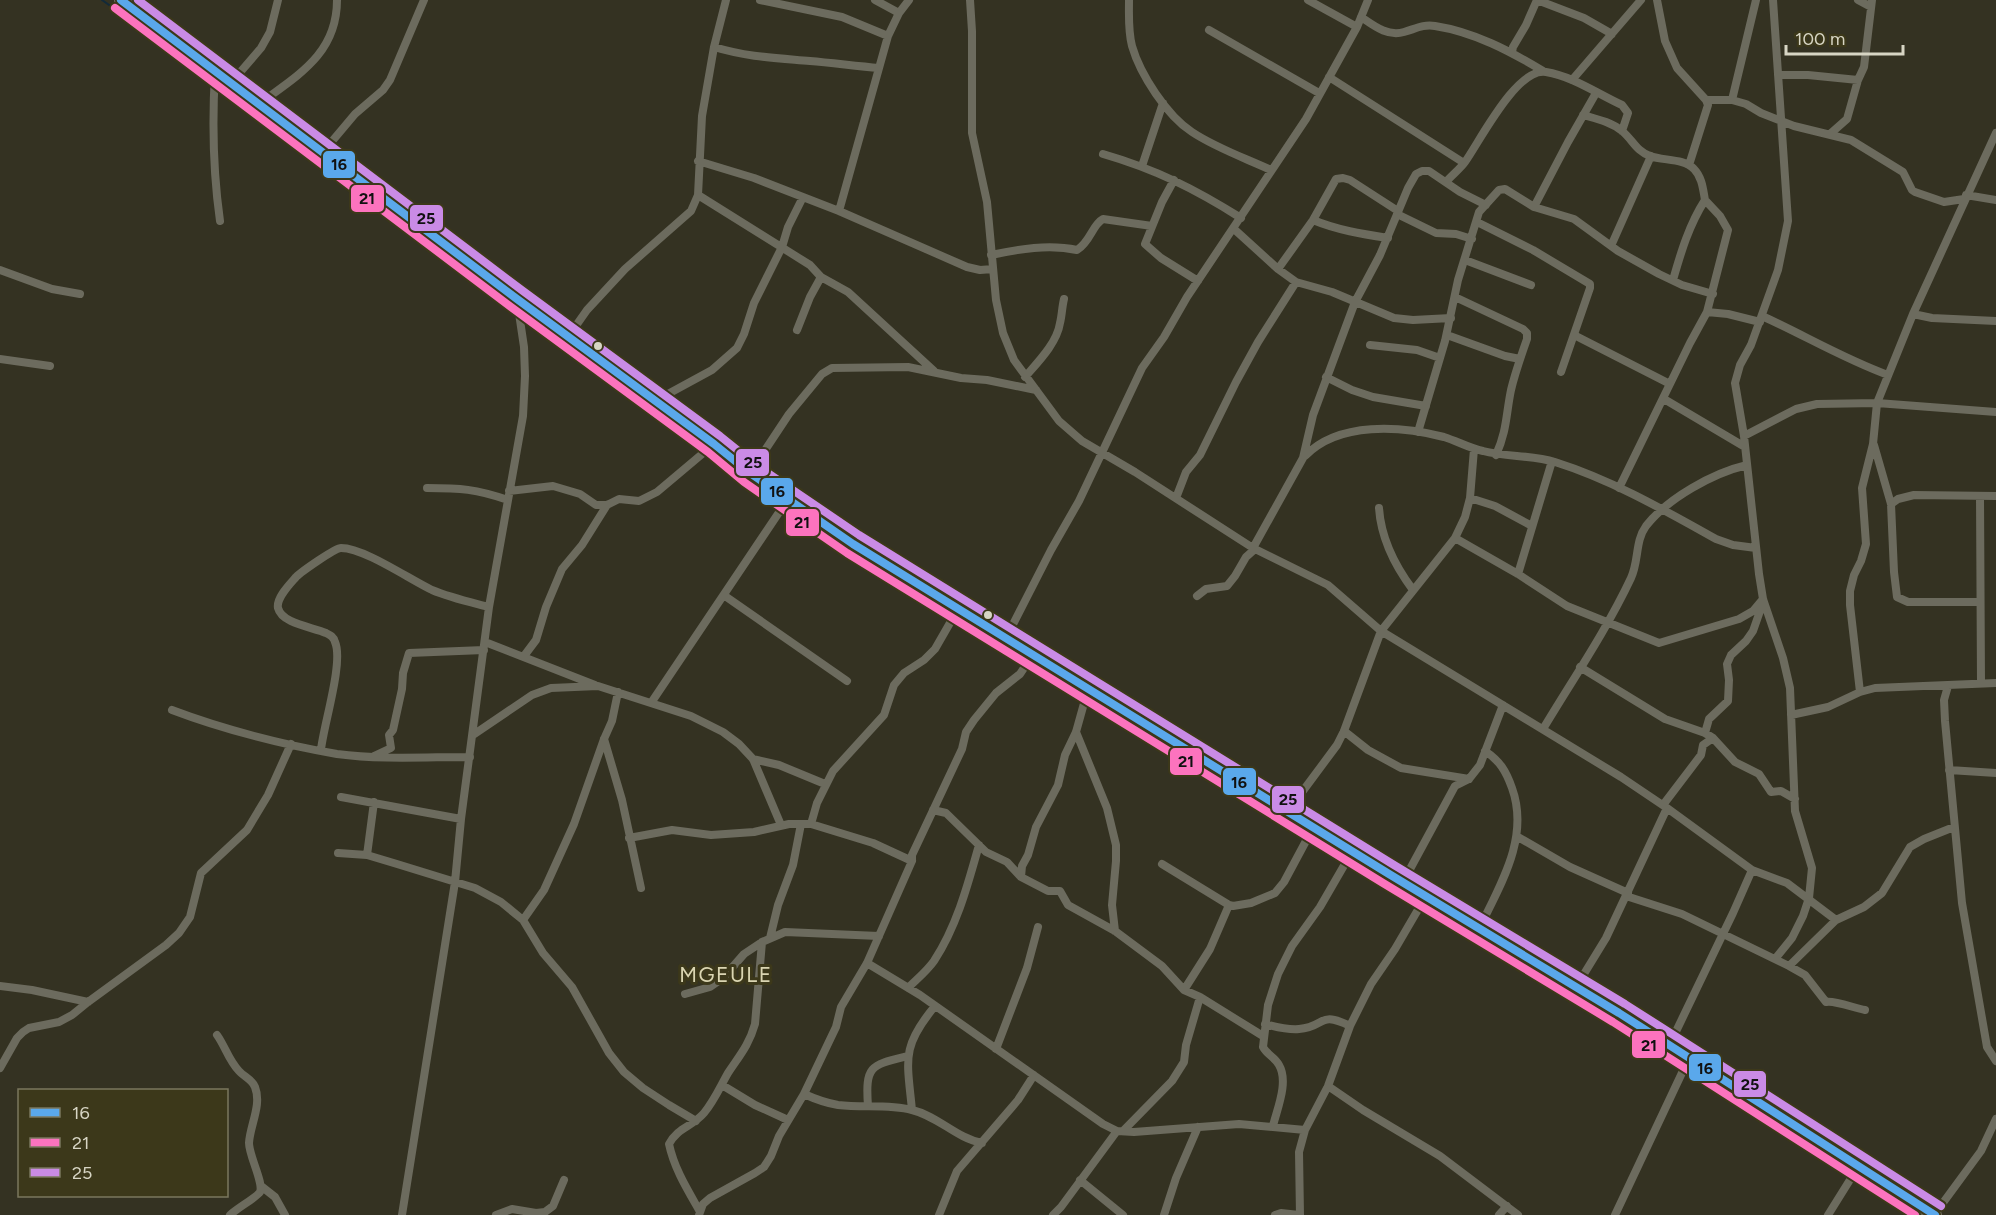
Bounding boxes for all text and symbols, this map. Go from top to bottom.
scale bar [1786,18,1903,56]
text: 100 m [1795,28,1845,50]
line badge: 16 [322,150,356,179]
text: 16 [331,155,347,174]
line badge: 21 [350,184,385,213]
text: 21 [359,189,375,208]
line badge: 25 [409,204,444,232]
text: 25 [417,209,435,228]
unlabelled marker [592,340,604,352]
line badge: 25 [735,448,770,477]
text: 25 [744,453,762,472]
line badge: 16 [760,477,794,506]
text: 16 [769,482,785,501]
line badge: 21 [785,508,820,537]
text: 21 [794,513,810,532]
unlabelled marker [982,609,994,621]
line badge: 21 [1169,747,1203,776]
text: 21 [1178,752,1194,771]
line badge: 16 [1222,767,1257,796]
text: 16 [1231,773,1247,792]
line badge: 25 [1271,785,1305,814]
text: 25 [1279,790,1297,809]
district label: MGEULE [679,962,773,987]
line badge: 21 [1631,1030,1666,1059]
text: 21 [1641,1036,1657,1055]
line badge: 16 [1688,1053,1722,1082]
text: 16 [1697,1059,1713,1078]
line badge: 25 [1733,1070,1767,1098]
text: 25 [1741,1075,1759,1094]
legend [18,1089,228,1197]
text: 16 [72,1102,90,1124]
text: 21 [72,1132,90,1154]
text: 25 [72,1162,92,1184]

